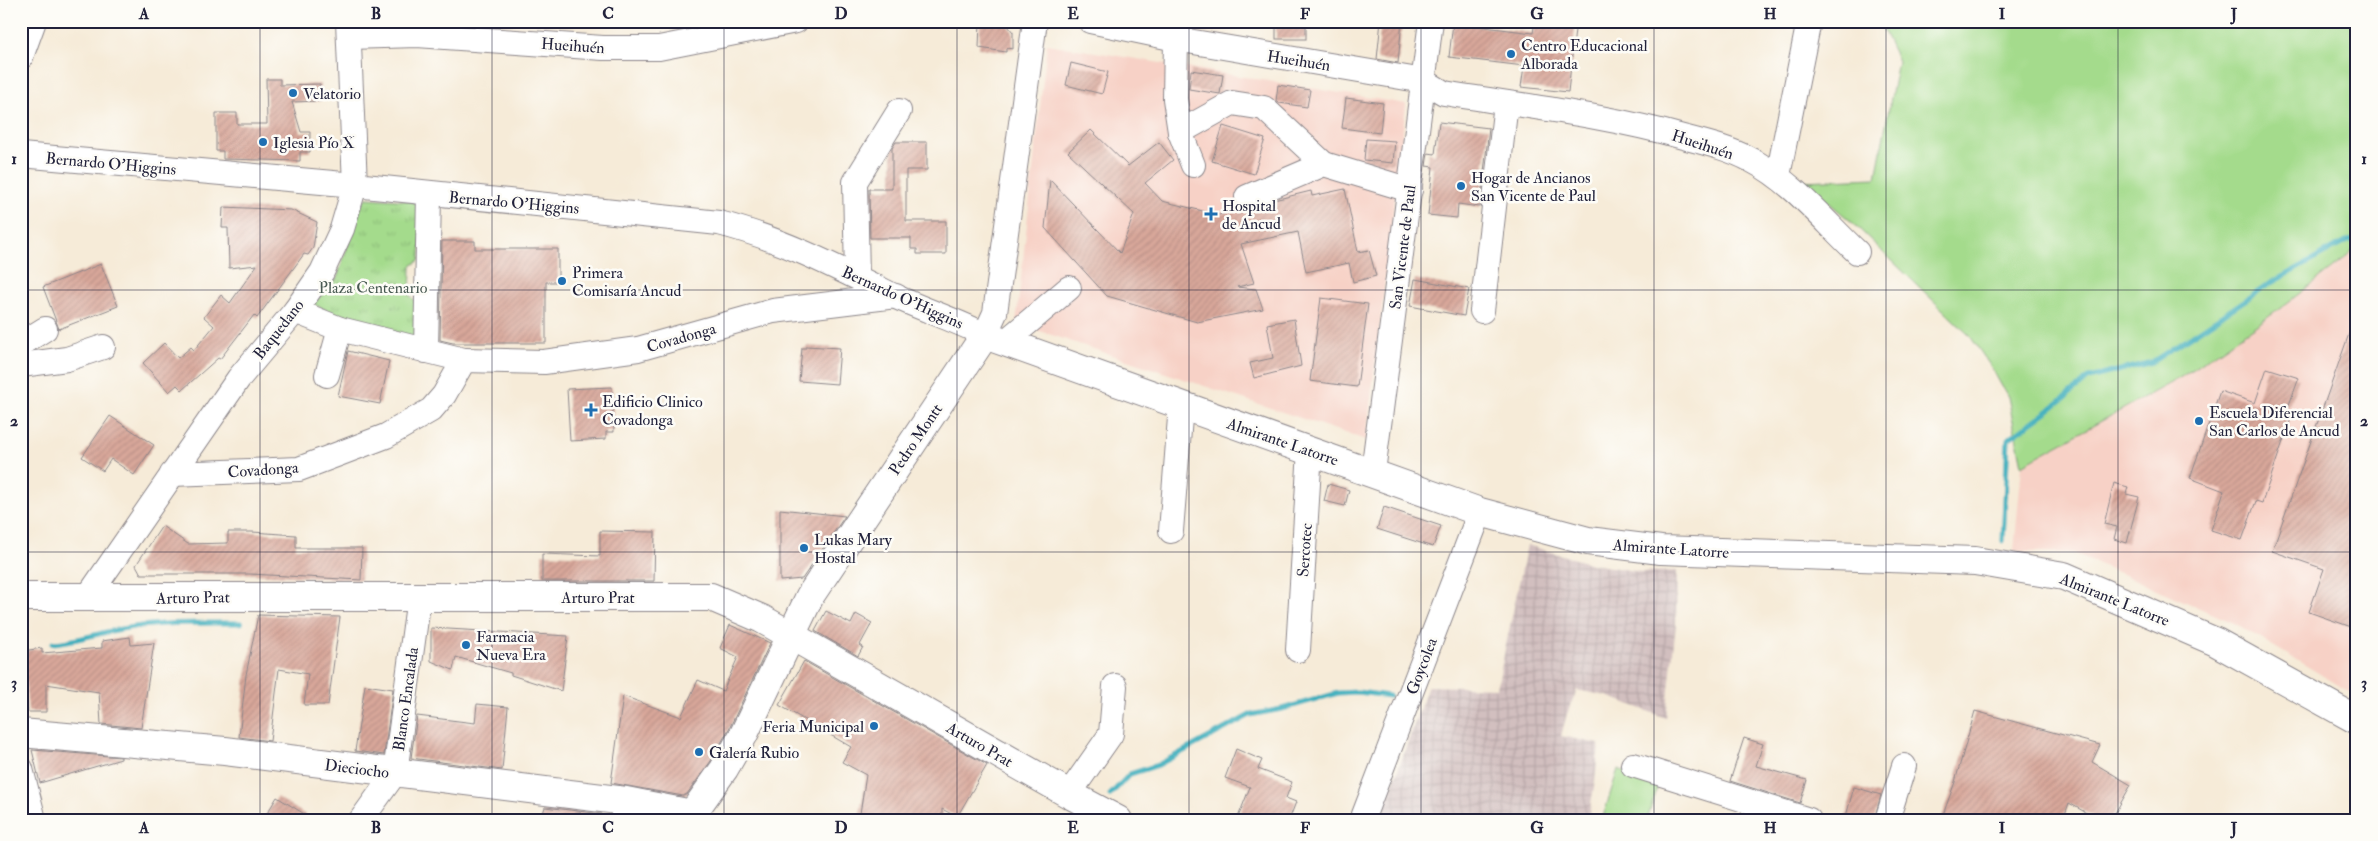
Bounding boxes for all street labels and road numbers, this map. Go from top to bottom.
street label: Hueihuén [540,34,605,58]
street label: Hueihuén [1266,46,1332,76]
street label: Hueihuén [1669,126,1736,164]
street label: Bernardo O'Higgins [45,148,177,180]
street label: San Vicente de Paul [1385,184,1421,310]
street label: Bernardo O'Higgins [448,187,580,219]
street label: Bernardo O'Higgins [839,262,966,334]
street label: Baquedano [249,295,309,364]
street label: Covadonga [644,318,719,357]
street label: Pedro Montt [885,400,947,479]
street label: Almirante Latorre [1223,413,1341,470]
street label: Covadonga [227,458,300,482]
street label: Sercotec [1293,522,1317,578]
street label: Almirante Latorre [1611,535,1730,563]
street label: Almirante Latorre [2056,568,2173,631]
street label: Arturo Prat [155,587,230,609]
street label: Arturo Prat [560,588,635,608]
street label: Goycolea [1402,635,1442,698]
street label: Blanco Encalada [389,646,423,752]
street label: Arturo Prat [942,717,1016,772]
street label: Dieciocho [324,755,391,783]

